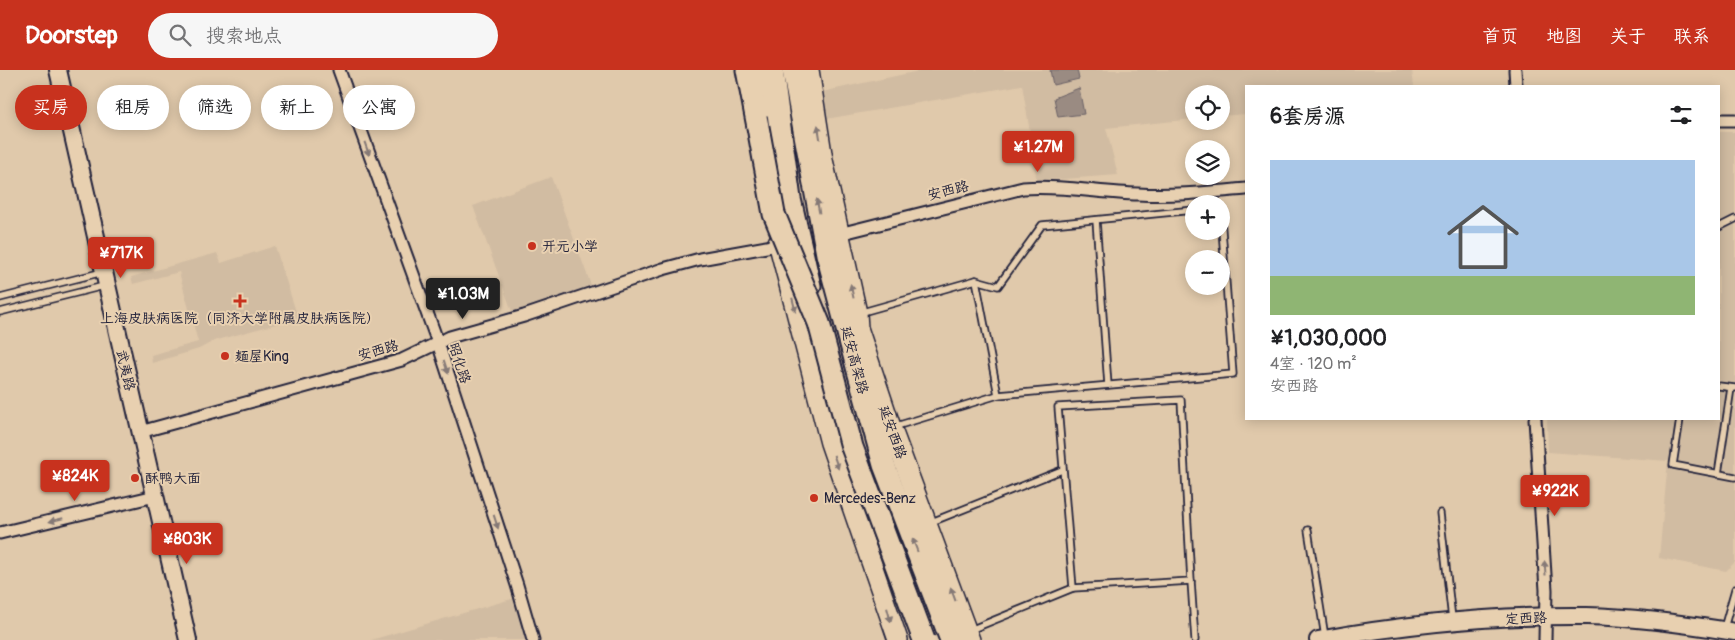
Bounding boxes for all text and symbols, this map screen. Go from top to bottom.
search box [148,13,498,58]
text: Doorstep [25,21,118,50]
icon: search [166,21,194,49]
text: 搜索地点 [206,24,282,48]
text: 首页 [1482,25,1518,48]
text: 地图 [1546,25,1582,48]
text: 关于 [1610,25,1646,48]
text: 联系 [1674,25,1710,48]
chip: 买房 [15,85,87,130]
chip: 租房 [97,85,169,130]
chip: 筛选 [179,85,251,130]
chip: 新上 [261,85,333,130]
chip: 公寓 [343,85,415,130]
map controls [1185,85,1230,295]
button: locate [1185,85,1230,130]
icon: filters [1667,101,1695,129]
text: 6套房源 [1270,103,1345,130]
one-way arrow [815,124,823,140]
pin: ¥1.27M [997,131,1079,173]
text: ¥1.27M [1013,137,1063,157]
button: layers [1185,140,1230,185]
one-way arrow [363,142,371,157]
street label: 安西路 [926,177,971,204]
icon: home [1438,192,1528,282]
button: + [1185,195,1230,240]
one-way arrow [814,198,822,213]
pin: ¥717K [86,236,156,279]
place label: 开元小学 [542,238,598,255]
marker: 开元小学 [526,240,538,252]
text: ¥717K [99,243,143,263]
button: − [1185,250,1230,295]
pin: ¥1.03M [422,278,504,320]
text: ¥1.03M [437,284,489,304]
one-way arrow [848,284,856,299]
marker: 上海皮肤病医院（同济大学附属皮肤病医院） [233,294,247,308]
one-way arrow [790,298,798,313]
place label: 上海皮肤病医院（同济大学附属皮肤病医院） [100,310,380,327]
street label: 延安高架路 [837,324,872,396]
text: ¥1,030,000 [1270,325,1387,352]
street label: 安西路 [356,337,401,364]
street label: 昭化路 [445,341,474,386]
street label: 武夷路 [113,348,139,392]
place label: 麺屋King [235,348,289,365]
marker: 麺屋King [219,350,231,362]
text: 4室 · 120 m² [1270,354,1357,374]
one-way arrow [443,360,450,375]
text: 安西路 [1270,376,1318,396]
street label: 延安西路 [875,403,910,461]
one-way arrow [832,455,840,470]
pin: ¥824K [40,460,110,502]
text: ¥824K [51,466,99,486]
place label: 酥鸭大面 [145,470,201,487]
marker: 酥鸭大面 [129,472,141,484]
pin: ¥922K [1520,474,1590,517]
text: ¥922K [1532,481,1578,501]
place label: Mercedes-Benz [824,490,916,507]
marker: Mercedes-Benz [808,492,820,504]
one-way arrow [493,515,501,530]
one-way arrow [49,516,64,524]
pin: ¥803K [152,522,222,565]
text: ¥803K [163,529,211,549]
one-way arrow [911,538,919,552]
one-way arrow [1540,559,1548,575]
one-way arrow [949,586,957,601]
one-way arrow [886,608,894,623]
street label: 定西路 [1505,609,1547,628]

